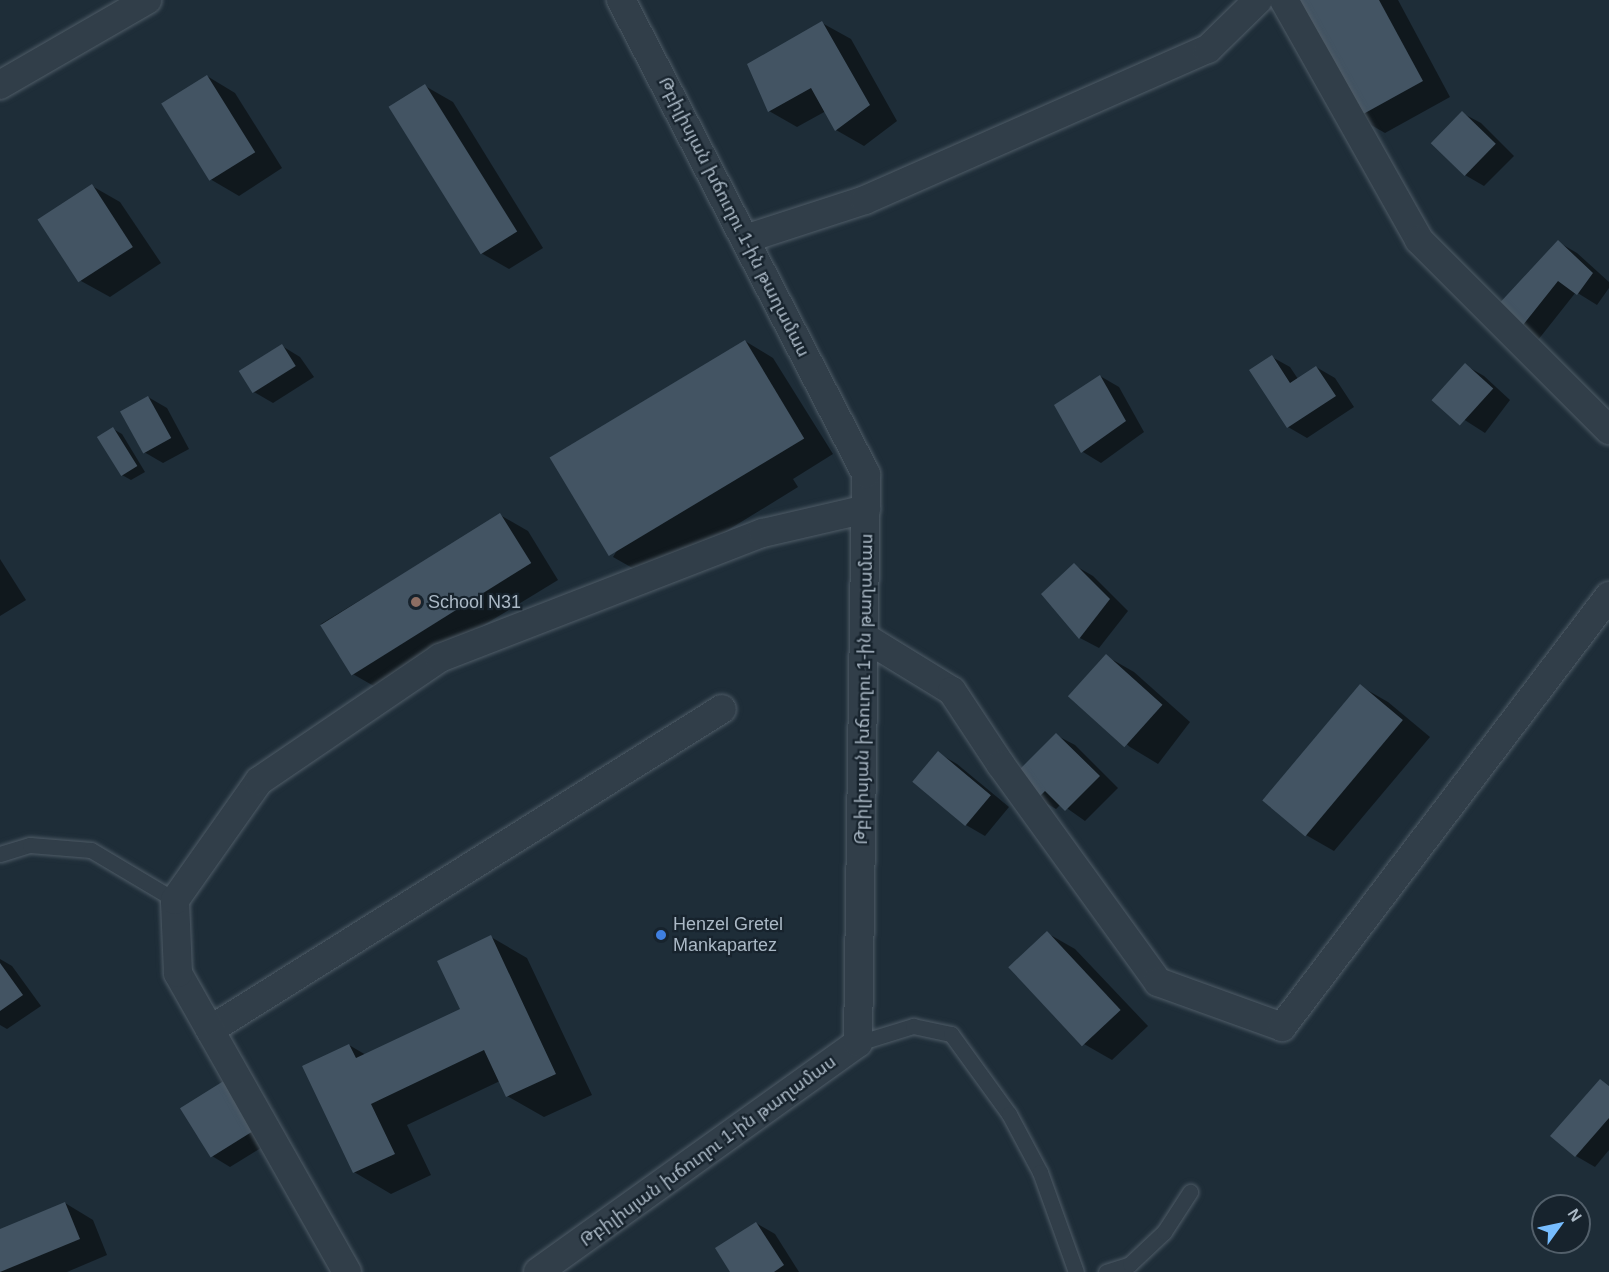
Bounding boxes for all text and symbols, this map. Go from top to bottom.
street label: Թբիլիսյան խճուղու 1-ին թաղամաս [654,73,814,361]
street label: Թբիլիսյան խճուղու 1-ին թաղամաս [850,533,878,845]
place label: School N31 [428,591,521,613]
marker: School N31 [409,595,423,609]
place label: Henzel Gretel Mankapartez [673,914,783,956]
marker: Henzel Gretel Mankapartez [654,928,668,942]
street label: Թբիլիսյան խճուղու 1-ին թաղամաս [576,1051,840,1251]
north arrow [1531,1194,1591,1254]
text: N [1565,1206,1585,1224]

